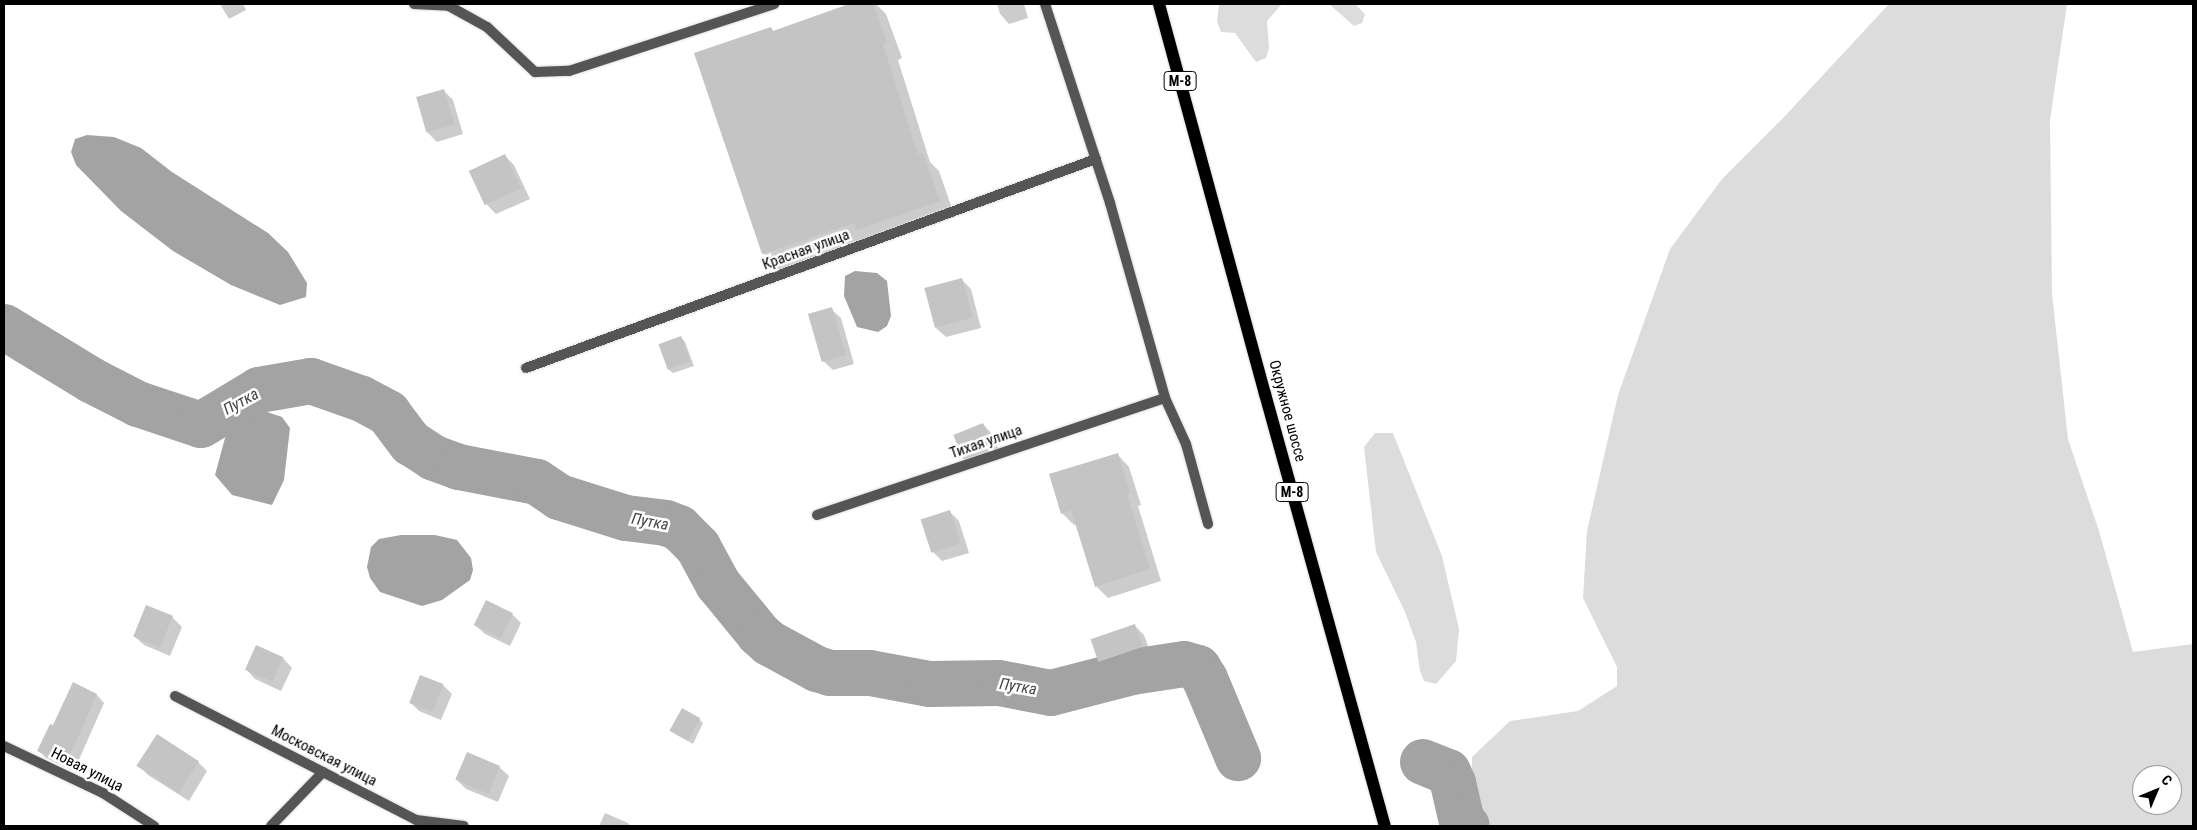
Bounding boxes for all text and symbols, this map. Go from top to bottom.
road number: М-8 [1162,70,1198,92]
street label: Красная улица [760,226,852,274]
street label: Окружное шоссе [1265,358,1309,464]
water label: Путка [220,384,262,420]
street label: Тихая улица [947,421,1025,463]
road number: М-8 [1274,481,1310,504]
water label: Путка [630,509,670,535]
water label: Путка [998,675,1038,699]
street label: Московская улица [268,722,380,790]
street label: Новая улица [48,744,126,796]
north arrow [2132,765,2182,815]
text: С [2158,772,2175,789]

